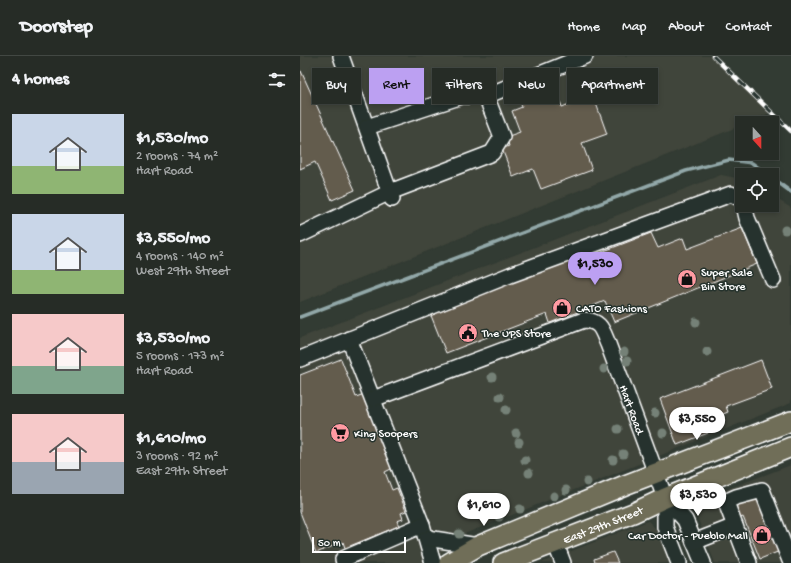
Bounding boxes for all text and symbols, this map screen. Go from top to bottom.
text: Doorstep [20,16,93,39]
text: Home [568,19,600,36]
text: Map [622,19,646,36]
text: About [668,19,704,36]
text: Contact [726,19,771,36]
chip: Buy [312,68,361,104]
chip: Rent [369,68,424,104]
chip: Filters [432,68,496,104]
chip: New [504,68,559,104]
chip: Apartment [567,68,658,104]
icon: filters [266,69,288,91]
text: 4 homes [12,70,69,90]
north arrow [735,116,779,160]
map controls [735,116,779,212]
text: $1,530/mo [136,129,208,149]
icon: home [44,130,92,178]
text: 2 rooms · 74 m² [136,149,218,164]
text: Hart Road [136,164,192,179]
button: locate [735,168,779,212]
text: $3,550/mo [136,229,210,249]
icon: home [44,230,92,278]
text: 4 rooms · 140 m² [136,249,224,264]
pin: $1,530 [562,252,628,286]
text: $1,530 [577,257,613,272]
text: West 29th Street [136,264,230,279]
place label: Super Sale Bin Store [700,267,753,295]
shop icon: Super Sale Bin Store [676,268,698,290]
shop icon: CATO Fashions [551,297,573,319]
place label: CATO Fashions [576,303,647,317]
public building icon: The UPS Store [457,322,479,344]
place label: The UPS Store [481,328,552,342]
text: $3,530/mo [136,329,210,349]
icon: home [44,330,92,378]
text: 5 rooms · 173 m² [136,349,224,364]
text: Hart Road [136,364,192,379]
street label: Hart Road [615,383,646,438]
pin: $3,550 [664,407,730,441]
text: $3,550 [678,412,716,427]
supermarket icon: King Soopers [329,422,351,444]
place label: King Soopers [354,428,418,442]
text: $1,610/mo [136,429,206,449]
icon: home [44,430,92,478]
text: 3 rooms · 92 m² [136,449,219,464]
text: East 29th Street [136,464,227,479]
pin: $3,530 [665,483,731,517]
text: $3,530 [679,488,717,503]
pin: $1,610 [451,493,517,527]
text: $1,610 [467,498,501,513]
street label: East 29th Street [562,504,647,548]
shop icon: Car Doctor - Pueblo Mall [751,524,773,546]
place label: Car Doctor - Pueblo Mall [628,530,748,544]
scale bar [312,535,406,554]
text: 50 m [318,538,340,550]

